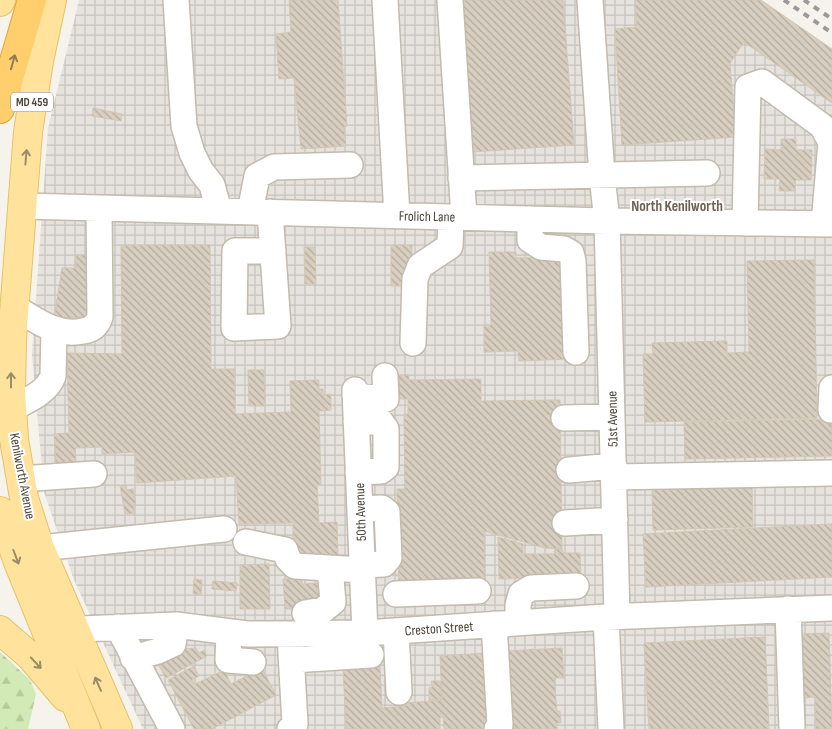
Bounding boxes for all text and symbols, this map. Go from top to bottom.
one-way arrow [9,54,18,70]
road number: MD 459 [11,92,53,111]
one-way arrow [21,150,31,166]
district label: North Kenilworth [631,197,723,216]
street label: Frolich Lane [399,208,455,225]
one-way arrow [6,372,16,388]
street label: 51st Avenue [604,391,621,447]
street label: Kenilworth Avenue [6,432,39,521]
street label: 50th Avenue [351,482,370,542]
one-way arrow [12,549,21,564]
street label: Creston Street [404,618,474,639]
one-way arrow [30,656,42,669]
one-way arrow [93,677,103,692]

